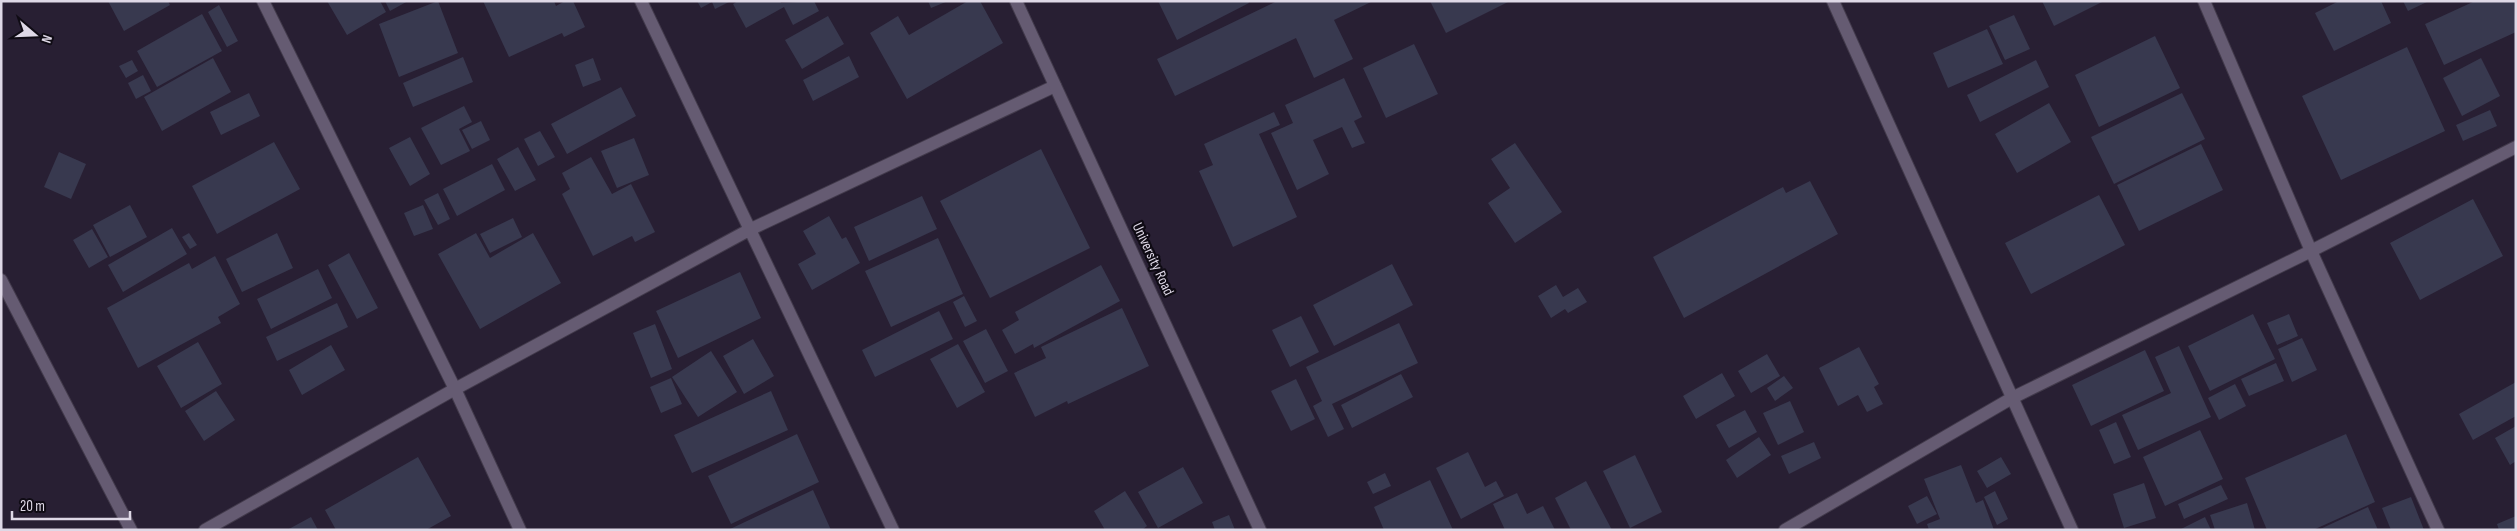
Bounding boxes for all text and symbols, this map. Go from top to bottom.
north arrow [10,10,60,60]
text: N [38,33,56,45]
street label: University Road [1128,219,1178,299]
scale bar [12,488,130,520]
text: 20 m [20,497,45,516]

